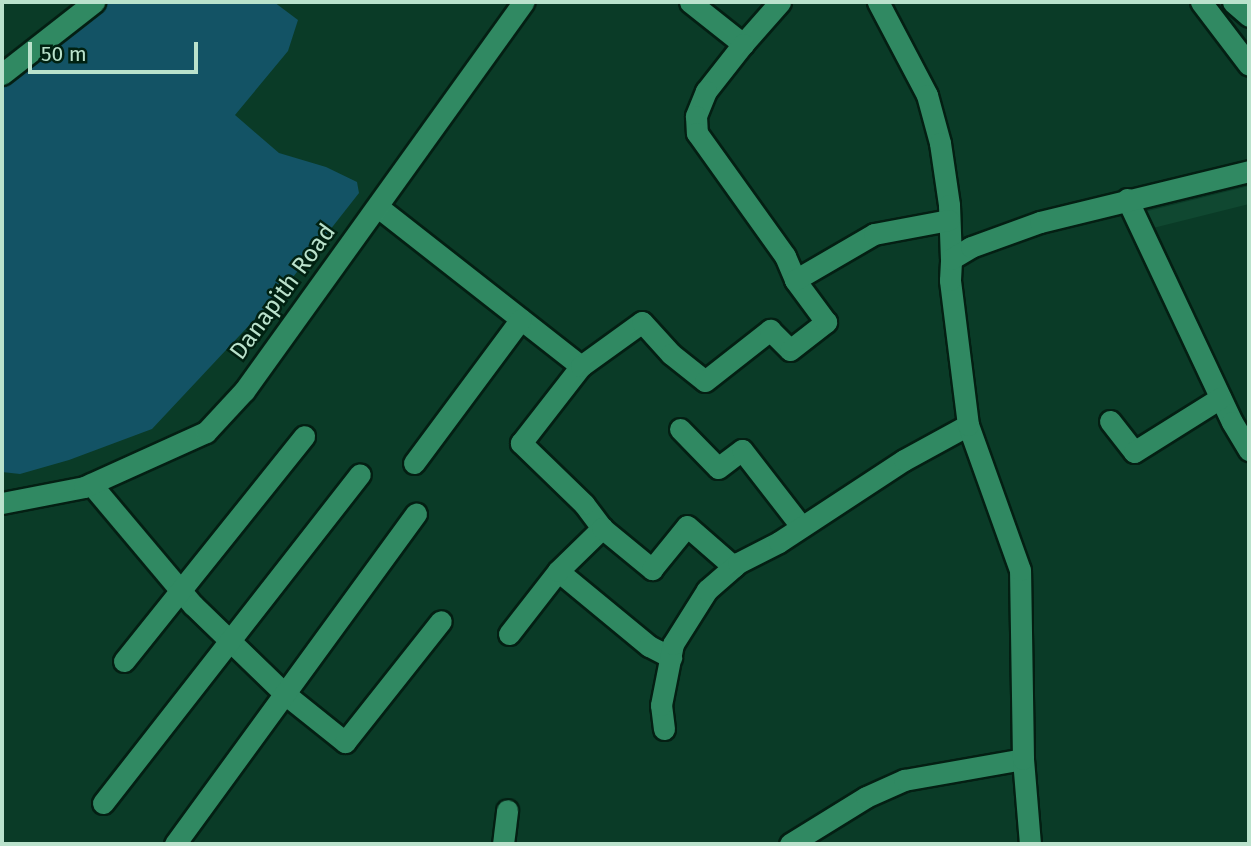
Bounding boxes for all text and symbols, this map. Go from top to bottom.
scale bar [32,28,201,72]
text: 50 m [41,41,87,67]
street label: Danapith Road [224,218,342,366]

